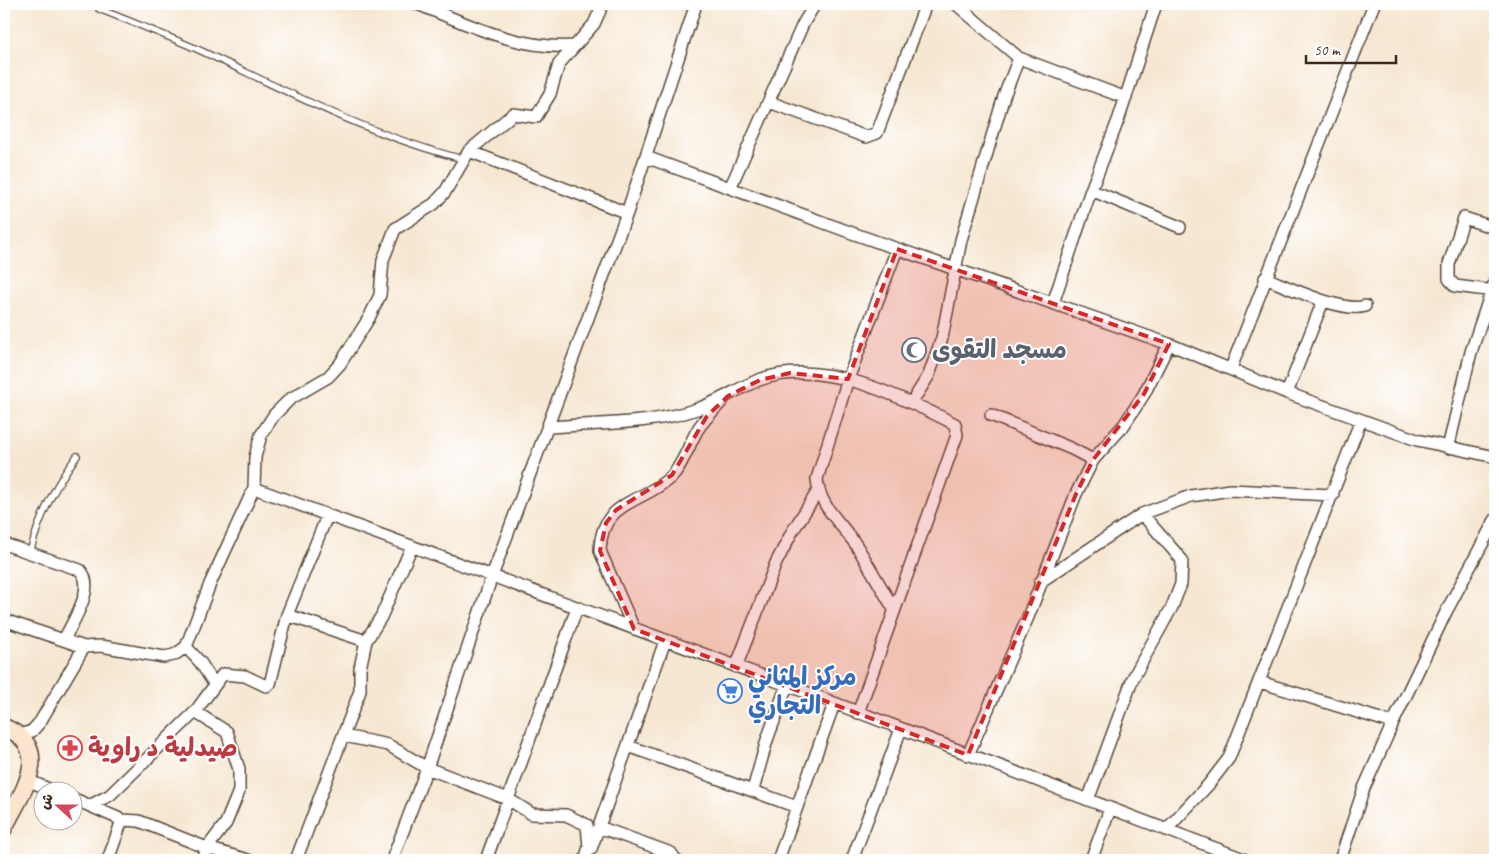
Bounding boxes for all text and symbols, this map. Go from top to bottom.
scale bar [1306,32,1396,64]
text: 50 m [1314,41,1341,60]
place label: مسجد التقوى [932,334,1067,366]
mosque icon: مسجد التقوى [901,337,927,363]
place label: مركز المثاني التجاري [748,661,857,724]
supermarket icon: مركز المثاني التجاري [717,678,743,704]
place label: صيدلية د راوية [88,732,238,764]
pharmacy icon: صيدلية د راوية [57,735,83,761]
north arrow [32,782,82,832]
text: ش [36,791,57,812]

